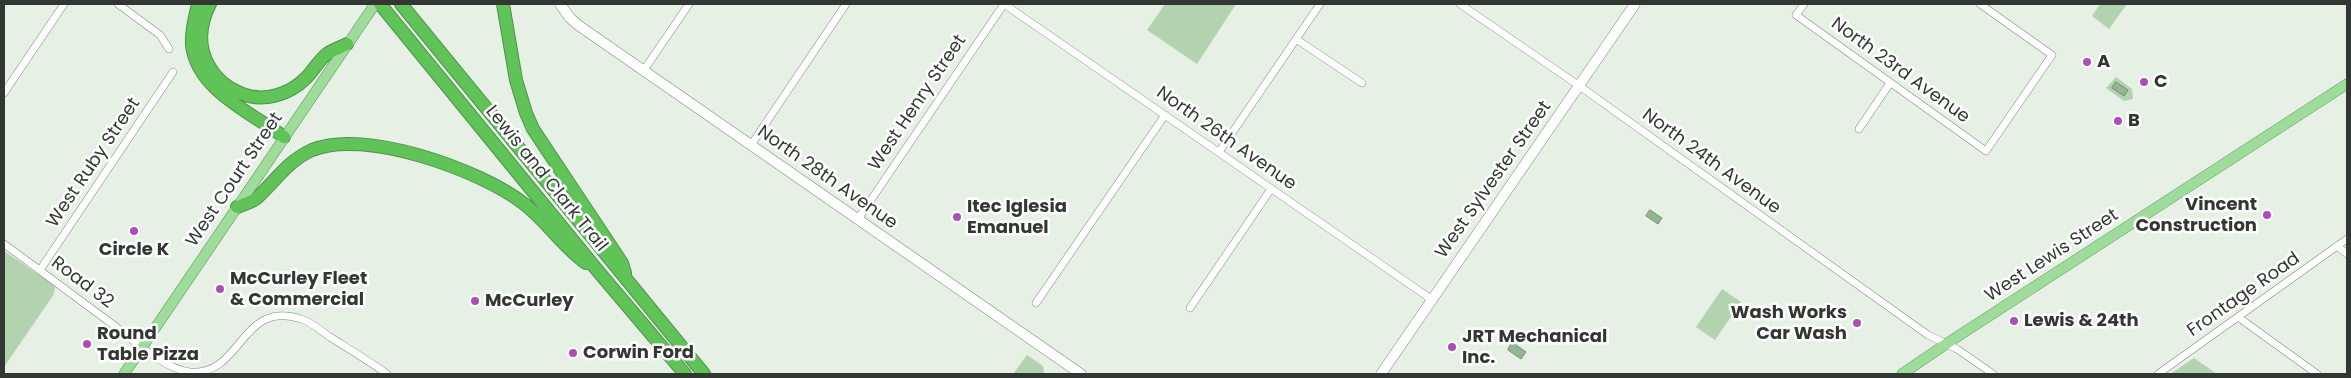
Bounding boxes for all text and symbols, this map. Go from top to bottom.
street label: North 23rd Avenue [1827,13,1973,129]
street label: West Henry Street [865,31,971,175]
place label: A [2097,51,2110,73]
marker: A [2081,56,2093,68]
place label: C [2154,71,2168,93]
marker: C [2138,76,2150,88]
street label: North 26th Avenue [1152,83,1300,195]
street label: West Ruby Street [43,94,145,232]
street label: West Sylvester Street [1431,97,1557,263]
street label: Lewis and Clark Trail [480,102,612,256]
street label: North 24th Avenue [1638,105,1784,219]
street label: West Court Street [182,109,288,251]
place label: B [2128,110,2140,132]
marker: B [2112,115,2124,127]
street label: North 28th Avenue [753,122,901,234]
place label: Vincent Construction [2135,194,2257,236]
place label: Itec Iglesia Emanuel [967,196,1067,238]
street label: West Lewis Street [1981,205,2123,307]
marker: Vincent Construction [2261,209,2273,221]
marker: Itec Iglesia Emanuel [951,211,963,223]
marker: Circle K [128,225,140,237]
place label: Circle K [99,239,169,261]
street label: Frontage Road [2184,248,2304,342]
street label: Road 32 [47,253,117,313]
place label: McCurley Fleet & Commercial [230,268,367,310]
marker: McCurley Fleet & Commercial [214,283,226,295]
place label: McCurley [485,290,574,312]
marker: McCurley [469,295,481,307]
place label: Wash Works Car Wash [1731,302,1847,344]
place label: Lewis & 24th [2024,310,2139,332]
marker: Lewis & 24th [2008,315,2020,327]
marker: Wash Works Car Wash [1851,317,1863,329]
place label: Round Table Pizza [97,323,199,366]
place label: JRT Mechanical Inc. [1462,326,1607,368]
marker: Round Table Pizza [81,338,93,350]
marker: JRT Mechanical Inc. [1446,341,1458,353]
place label: Corwin Ford [583,342,694,364]
marker: Corwin Ford [567,347,579,359]

